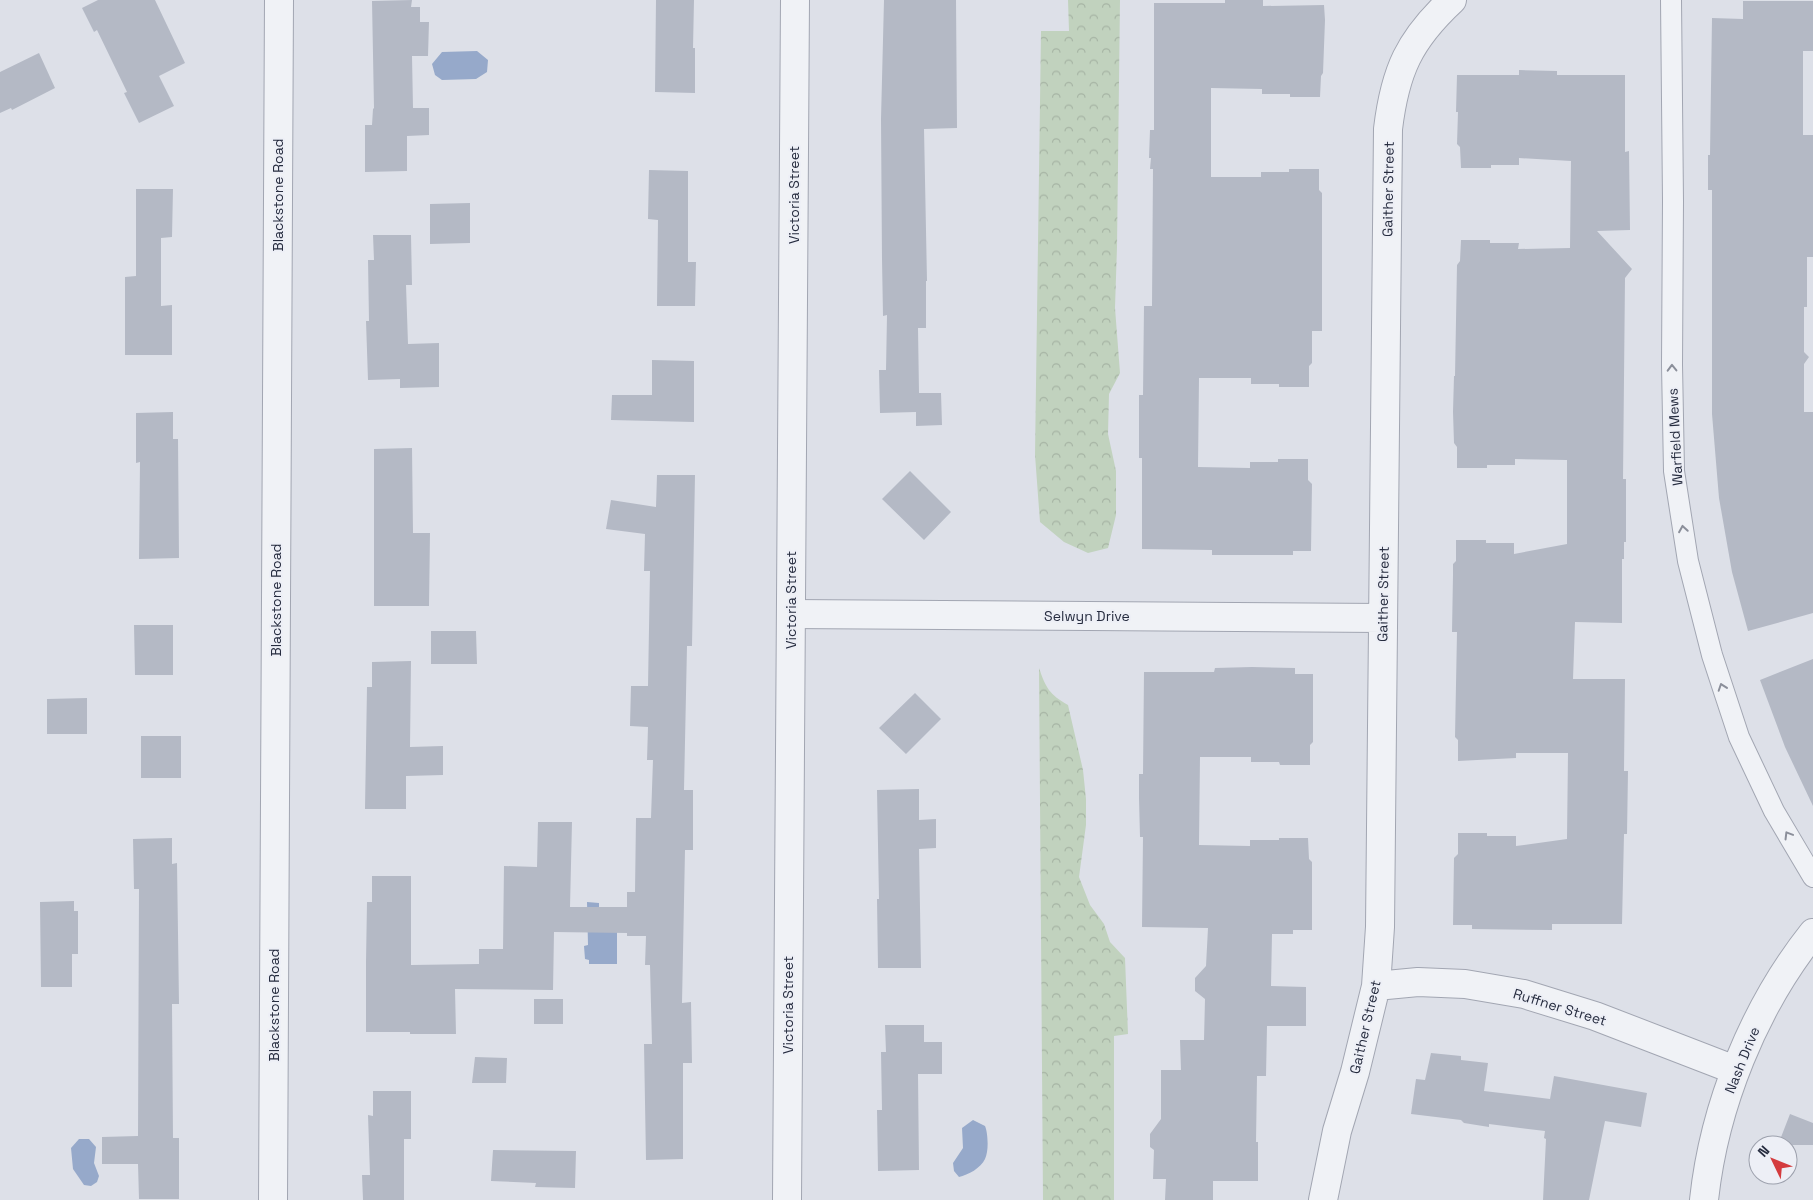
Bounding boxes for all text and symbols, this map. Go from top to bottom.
street label: Blackstone Road [269,138,287,252]
street label: Gaither Street [1378,141,1398,237]
street label: Victoria Street [785,146,803,244]
one-way arrow [1667,363,1678,371]
street label: Warfield Mews [1663,388,1687,486]
one-way arrow [1679,525,1689,534]
street label: Blackstone Road [267,543,285,657]
street label: Gaither Street [1373,546,1393,642]
street label: Victoria Street [782,551,800,649]
street label: Selwyn Drive [1044,607,1130,625]
one-way arrow [1718,683,1728,692]
one-way arrow [1785,831,1795,840]
street label: Blackstone Road [265,948,283,1062]
street label: Victoria Street [779,956,797,1054]
street label: Gaither Street [1345,978,1385,1076]
street label: Ruffner Street [1511,984,1609,1030]
street label: Nash Drive [1720,1024,1764,1096]
north arrow [1748,1135,1798,1185]
text: N [1754,1142,1773,1161]

